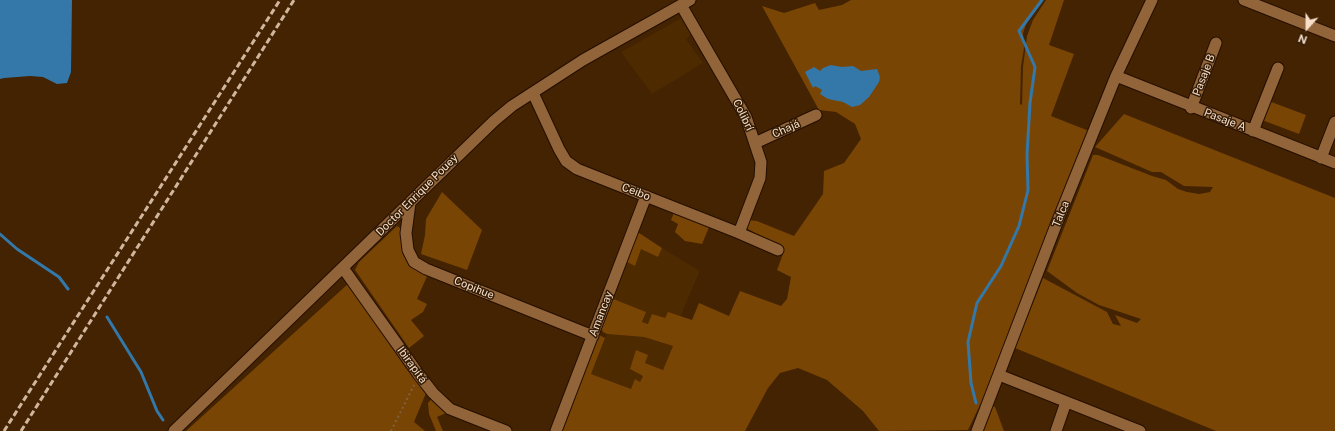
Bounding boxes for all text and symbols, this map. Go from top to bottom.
north arrow [1287,8,1327,48]
text: N [1297,32,1309,46]
street label: Pasaje B [1190,52,1218,98]
street label: Colibrí [730,97,756,133]
street label: Pasaje A [1202,106,1248,134]
street label: Chajá [770,117,802,141]
street label: Doctor Enrique Pouey [373,151,461,239]
street label: Ceibo [620,181,652,203]
street label: Talca [1050,199,1072,229]
street label: Copihue [452,274,496,302]
street label: Amancay [586,289,616,339]
street label: Ibirapitá [394,344,430,386]

